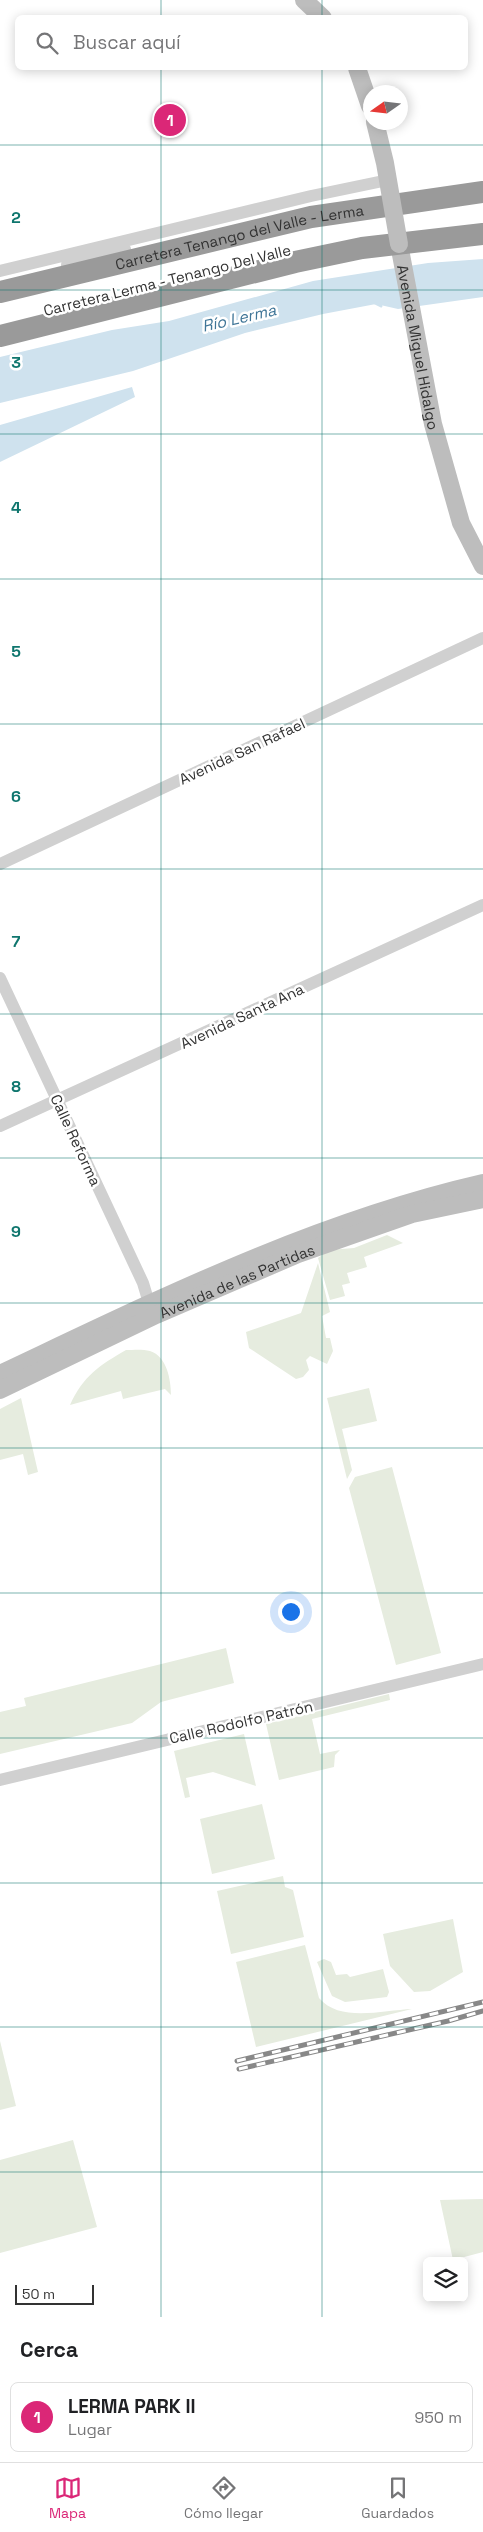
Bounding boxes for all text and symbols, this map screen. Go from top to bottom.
search box [15,15,468,70]
icon: search [33,29,61,57]
text: Buscar aquí [73,30,181,55]
north arrow [363,85,408,130]
pin: 1 [154,101,186,139]
street label: Carretera Tenango del Valle - Lerma [113,200,366,273]
text: 2 [11,207,21,228]
street label: Carretera Lerma - Tenango Del Valle [41,240,293,320]
street label: Avenida Miguel Hidalgo [394,263,444,432]
water label: Río Lerma [200,299,279,337]
text: 3 [11,352,21,373]
text: 4 [11,497,21,518]
text: 5 [11,641,21,662]
street label: Avenida San Rafael [176,713,308,789]
text: 6 [11,786,21,807]
text: 7 [12,931,21,952]
street label: Avenida Santa Ana [177,979,307,1053]
text: 8 [11,1076,21,1097]
street label: Calle Reforma [46,1091,106,1189]
text: 9 [11,1221,21,1242]
street label: Avenida de las Partidas [156,1239,317,1322]
your location [278,1599,304,1625]
street label: Calle Rodolfo Patrón [167,1696,315,1748]
map controls [423,2257,468,2302]
button: layers [423,2257,468,2302]
scale bar [15,2282,94,2305]
text: 50 m [22,2285,55,2303]
text: Cerca [20,2336,78,2363]
text: LERMA PARK II [68,2394,196,2419]
text: 1 [33,2407,41,2428]
text: 950 m [414,2407,462,2428]
text: Lugar [68,2419,112,2440]
tab: Mapa [49,2474,86,2522]
tab: Cómo llegar [184,2474,263,2522]
tab: Guardados [361,2474,434,2522]

